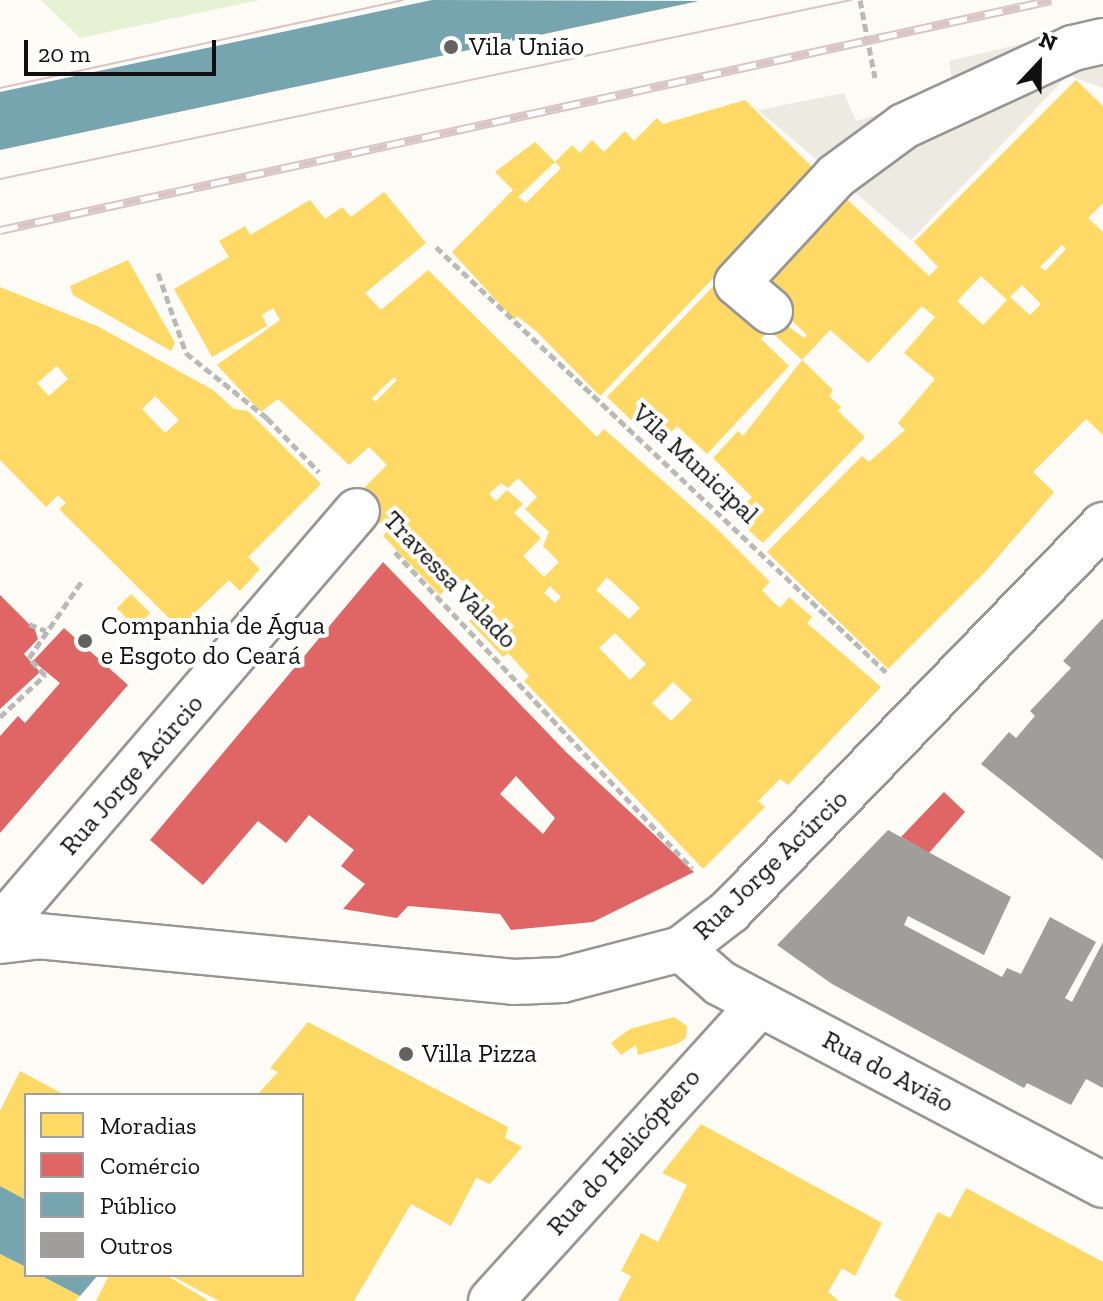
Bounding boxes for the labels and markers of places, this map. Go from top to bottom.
place label: Vila União [469,31,584,63]
marker: Vila União [440,36,462,58]
place label: Companhia de Água e Esgoto do Ceará [101,610,326,672]
marker: Companhia de Água e Esgoto do Ceará [76,632,94,650]
place label: Villa Pizza [422,1038,537,1070]
marker: Villa Pizza [397,1045,415,1063]

